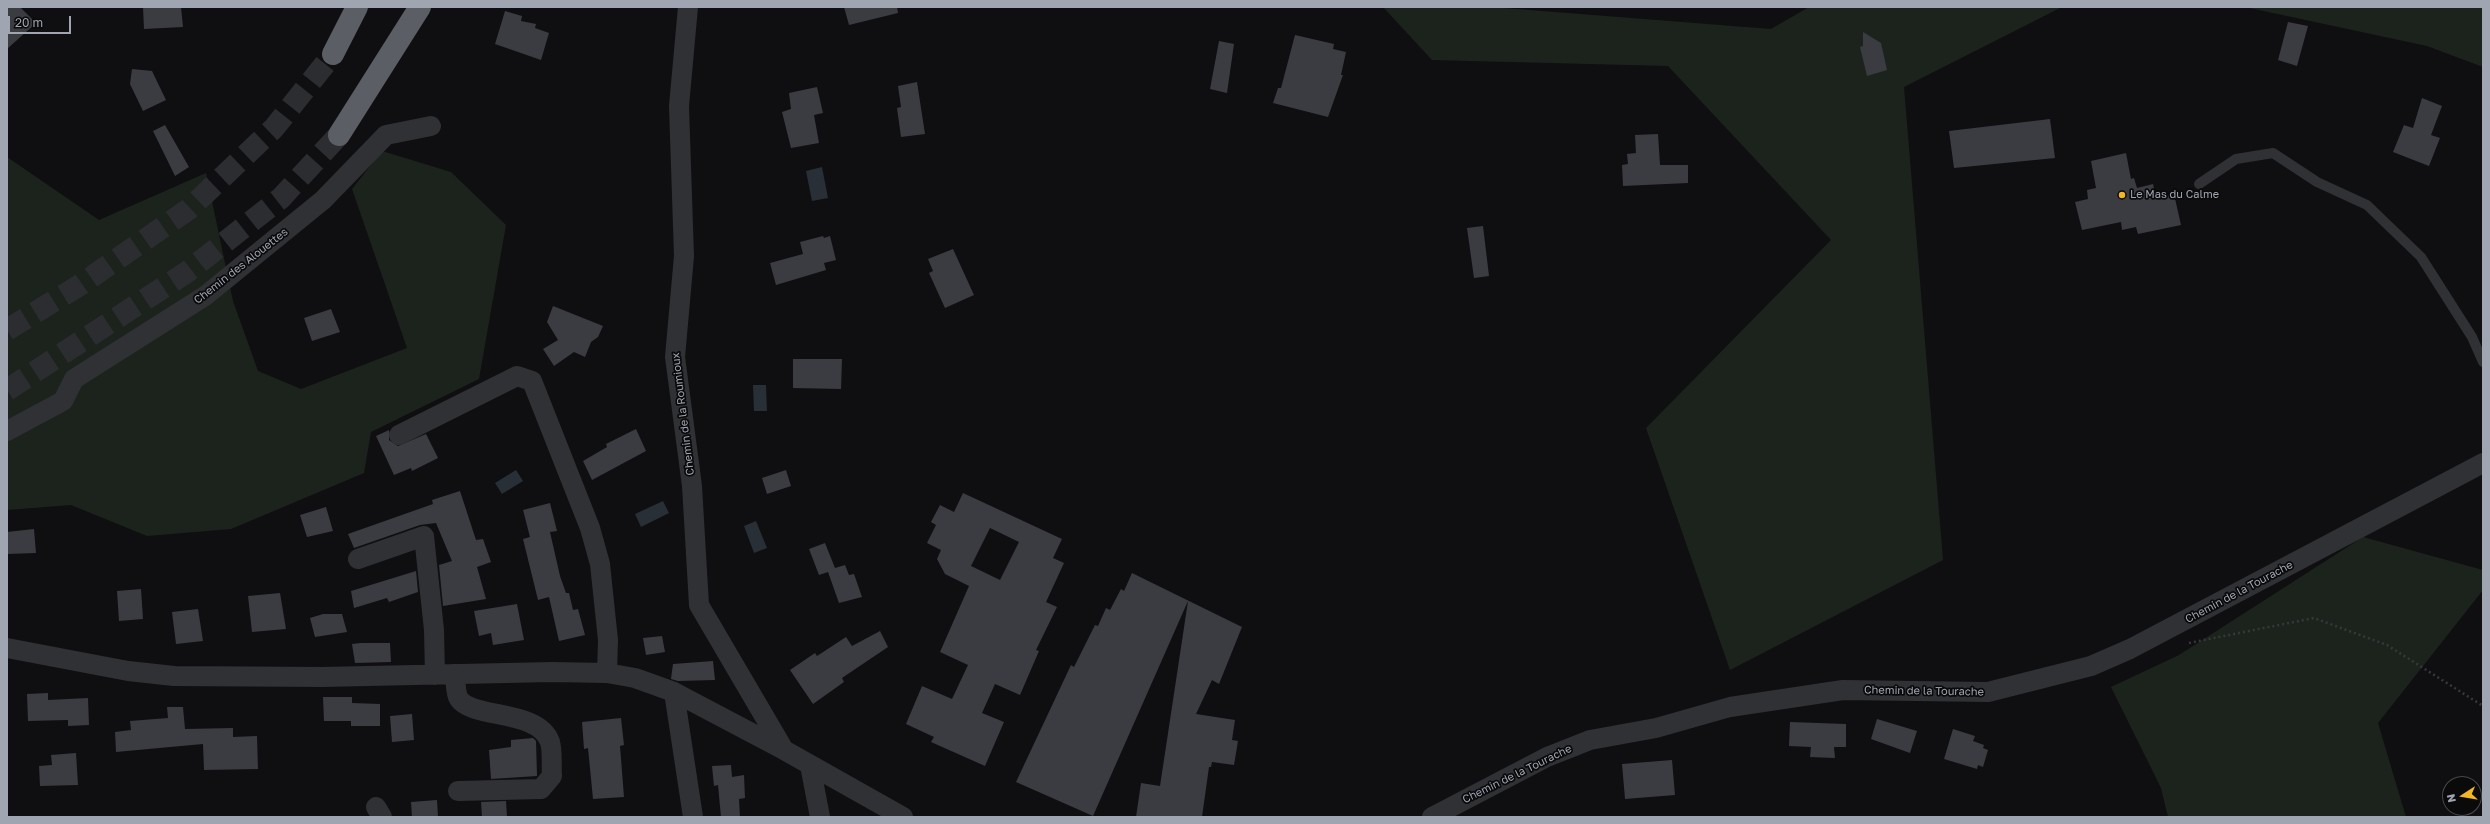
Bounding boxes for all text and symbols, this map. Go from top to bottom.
scale bar [10,8,73,34]
text: 20 m [15,15,43,30]
place label: Le Mas du Calme [2130,188,2219,202]
marker: Le Mas du Calme [2117,190,2127,200]
street label: Chemin des Alouettes [191,225,291,307]
street label: Chemin de la Roumioux [669,352,697,476]
street label: Chemin de la Tourache [2183,558,2295,626]
street label: Chemin de la Tourache [1864,683,1984,699]
street label: Chemin de la Tourache [1460,742,1574,806]
north arrow [2442,776,2482,816]
text: N [2444,793,2458,804]

